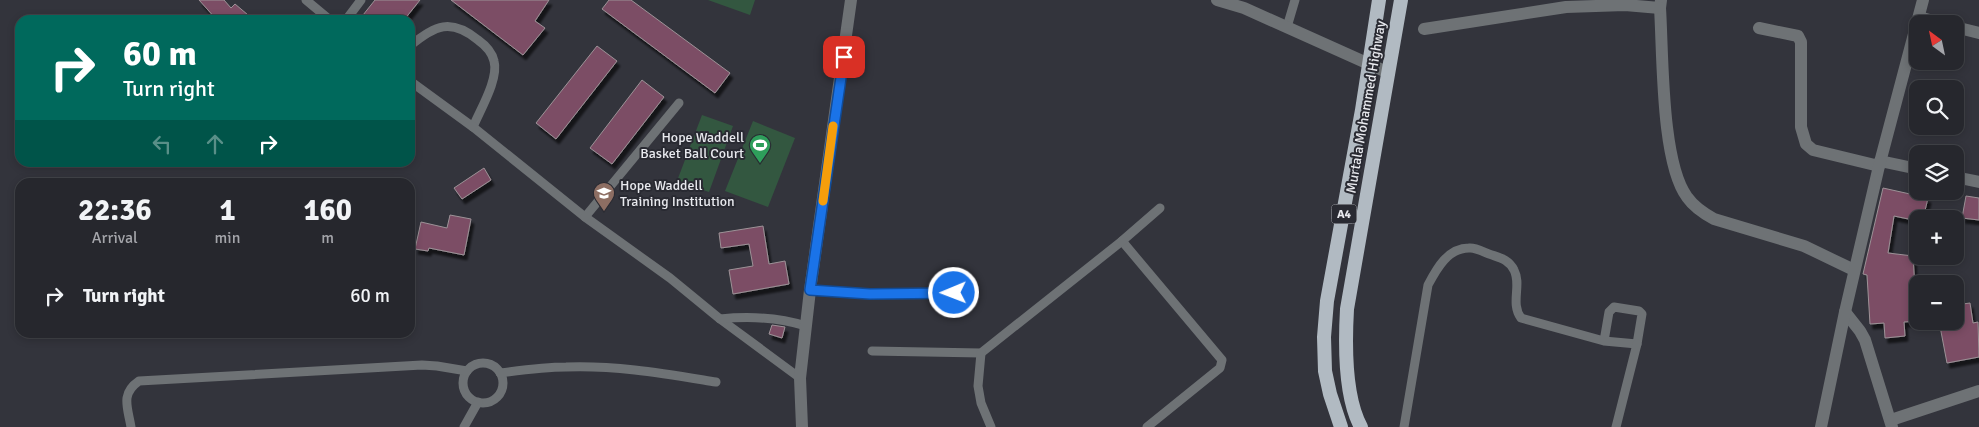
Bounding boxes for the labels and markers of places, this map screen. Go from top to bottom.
pin [823,36,865,78]
place label: Hope Waddell Basket Ball Court [640,129,744,162]
sports icon: Hope Waddell Basket Ball Court [748,133,772,164]
place label: Hope Waddell Training Institution [620,177,735,210]
school or university icon: Hope Waddell Training Institution [592,181,616,212]

